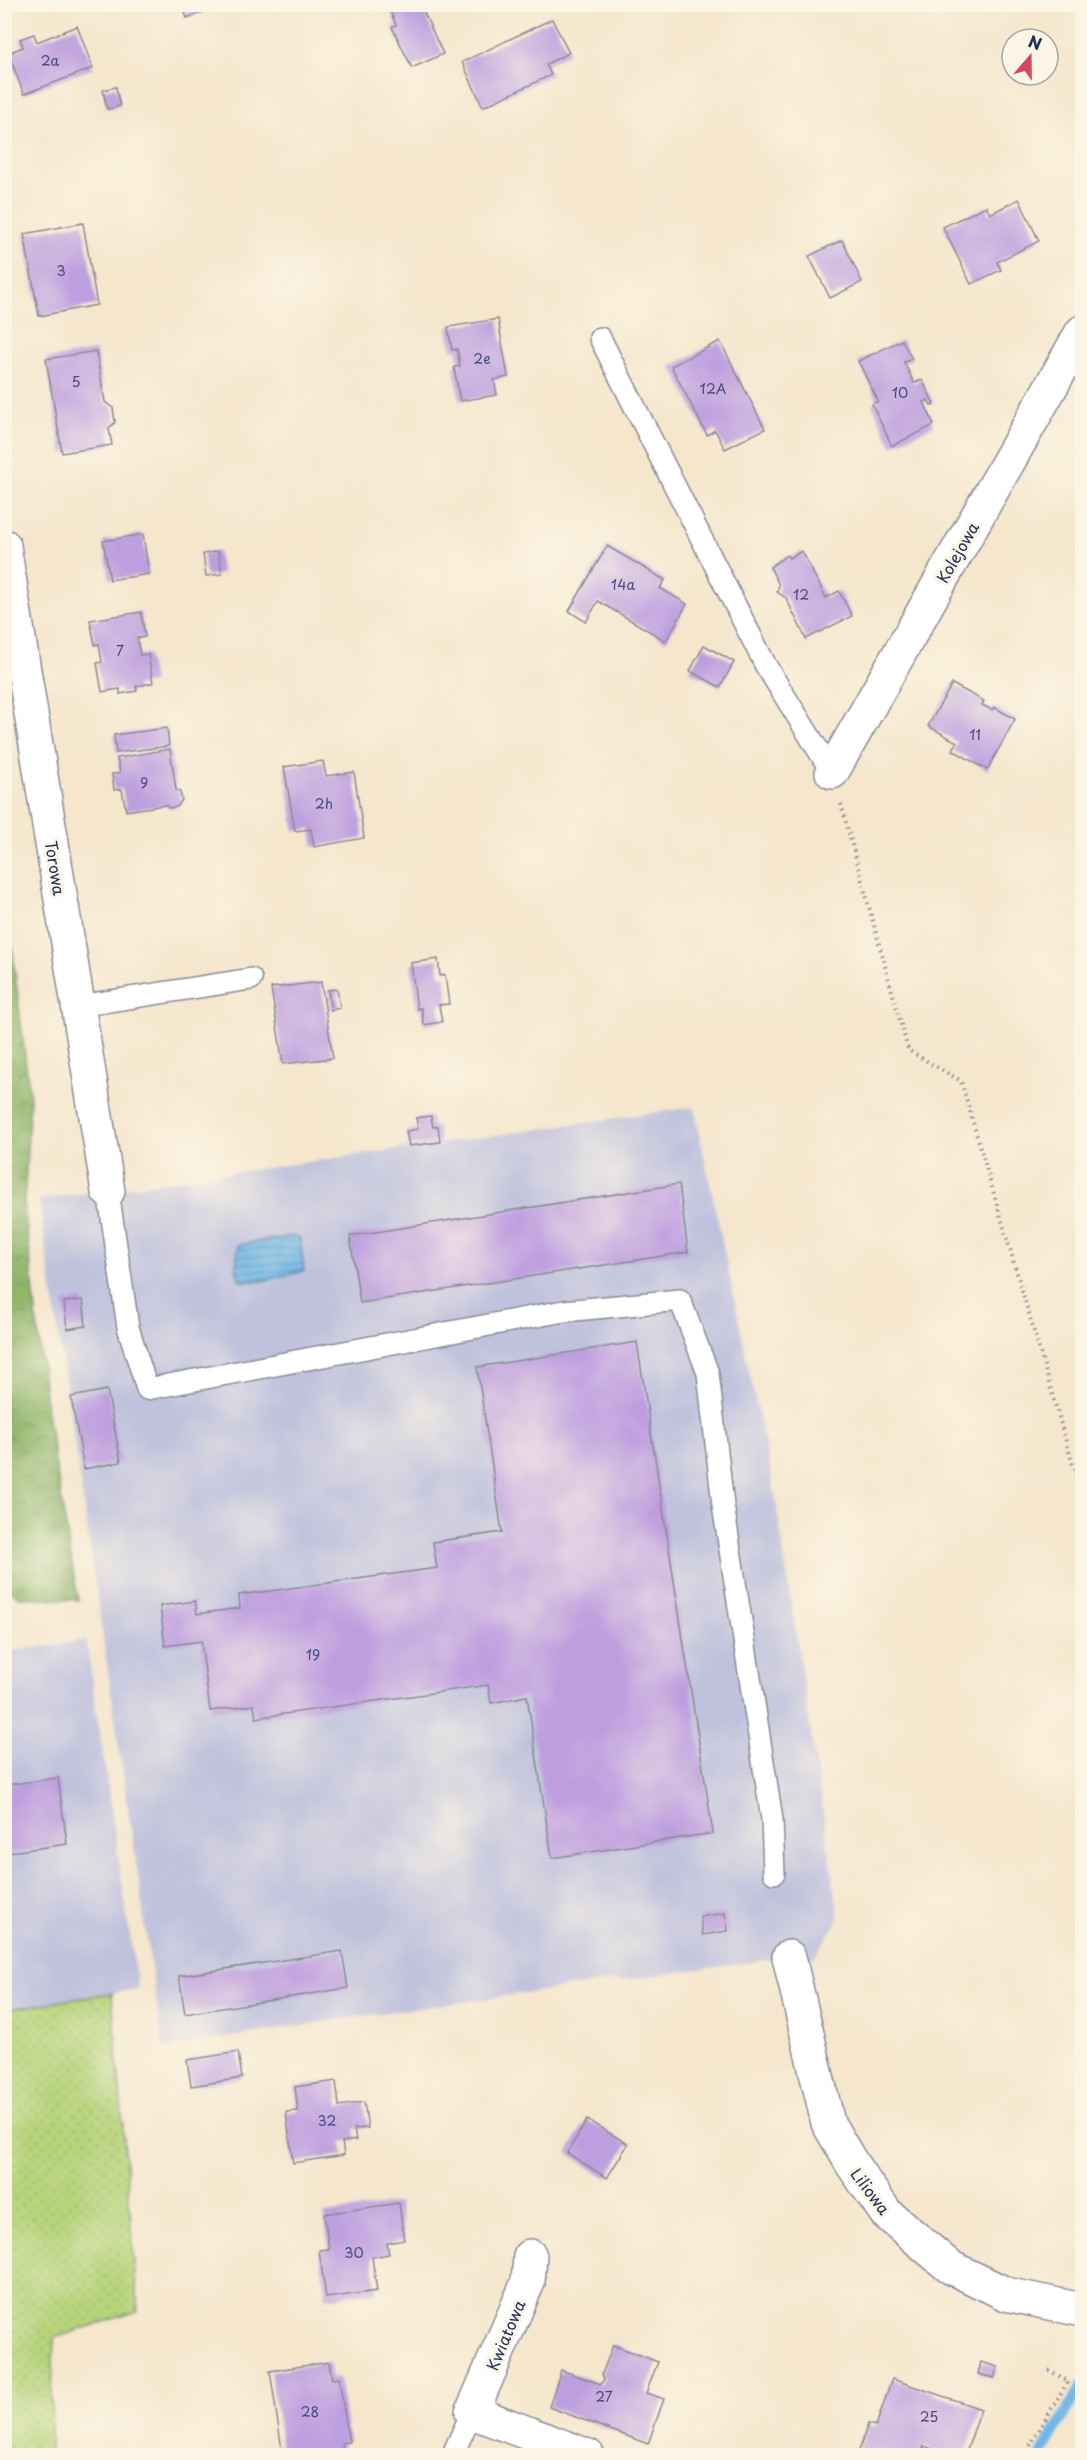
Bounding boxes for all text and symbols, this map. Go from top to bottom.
north arrow [1000,27,1060,87]
text: N [1025,29,1046,55]
house number: 2a [41,50,59,71]
house number: 3 [56,260,66,281]
house number: 2e [473,348,491,369]
house number: 5 [71,371,81,392]
house number: 12A [700,378,727,399]
house number: 10 [892,382,908,403]
street label: Kolejowa [930,517,984,587]
house number: 14a [611,574,635,595]
house number: 12 [793,584,809,605]
house number: 7 [116,640,124,661]
house number: 11 [969,724,981,745]
house number: 9 [140,772,148,793]
house number: 2h [315,793,333,814]
street label: Torowa [40,839,72,897]
house number: 19 [306,1644,320,1665]
house number: 32 [318,2110,336,2131]
street label: Liliowa [846,2163,896,2219]
house number: 30 [344,2242,364,2263]
street label: Kwiatowa [479,2296,531,2374]
house number: 27 [595,2386,613,2407]
house number: 28 [301,2401,319,2422]
house number: 25 [920,2406,938,2427]

